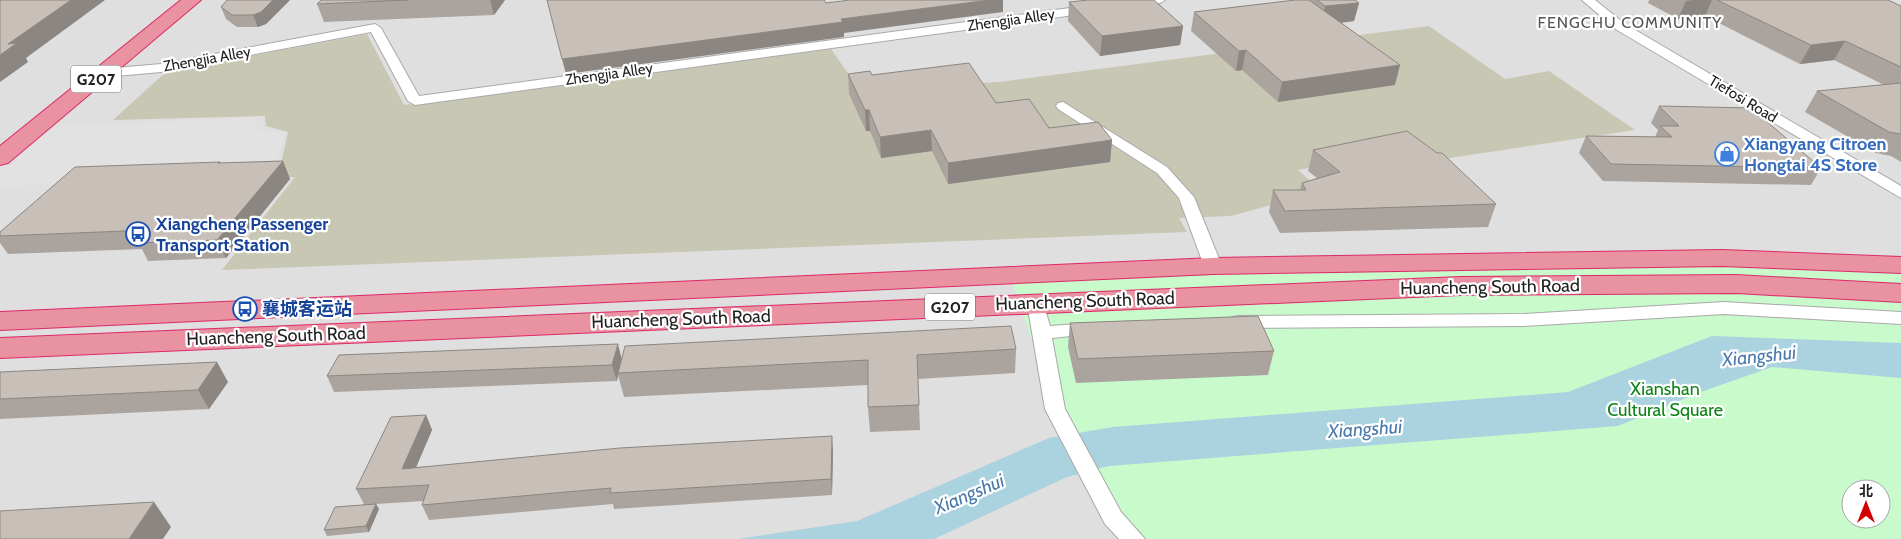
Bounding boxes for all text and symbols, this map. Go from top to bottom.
street label: Zhengjia Alley [966,5,1056,35]
district label: FENGCHU COMMUNITY [1538,13,1722,32]
street label: Zhengjia Alley [162,42,253,76]
street label: Zhengjia Alley [564,59,654,89]
road number: G207 [71,66,121,92]
street label: Tiefosi Road [1705,71,1781,127]
place label: Xiangyang Citroen Hongtai 4S Store [1743,133,1887,176]
shop icon: Xiangyang Citroen Hongtai 4S Store [1714,141,1740,167]
place label: Xiangcheng Passenger Transport Station [155,213,328,256]
bus stop icon: Xiangcheng Passenger Transport Station [125,221,151,247]
street label: Huancheng South Road [1400,274,1580,300]
street label: Huancheng South Road [995,287,1175,315]
road number: G207 [925,294,975,320]
bus stop icon: 襄城客运站 [232,296,258,322]
place label: 襄城客运站 [262,298,352,320]
street label: Huancheng South Road [591,305,771,333]
street label: Huancheng South Road [186,322,366,350]
water label: Xiangshui [1720,341,1798,371]
park label: Xianshan Cultural Square [1607,378,1723,421]
water label: Xiangshui [1326,415,1404,443]
water label: Xiangshui [929,469,1008,519]
north arrow [1841,479,1891,529]
text: 北 [1859,482,1873,500]

